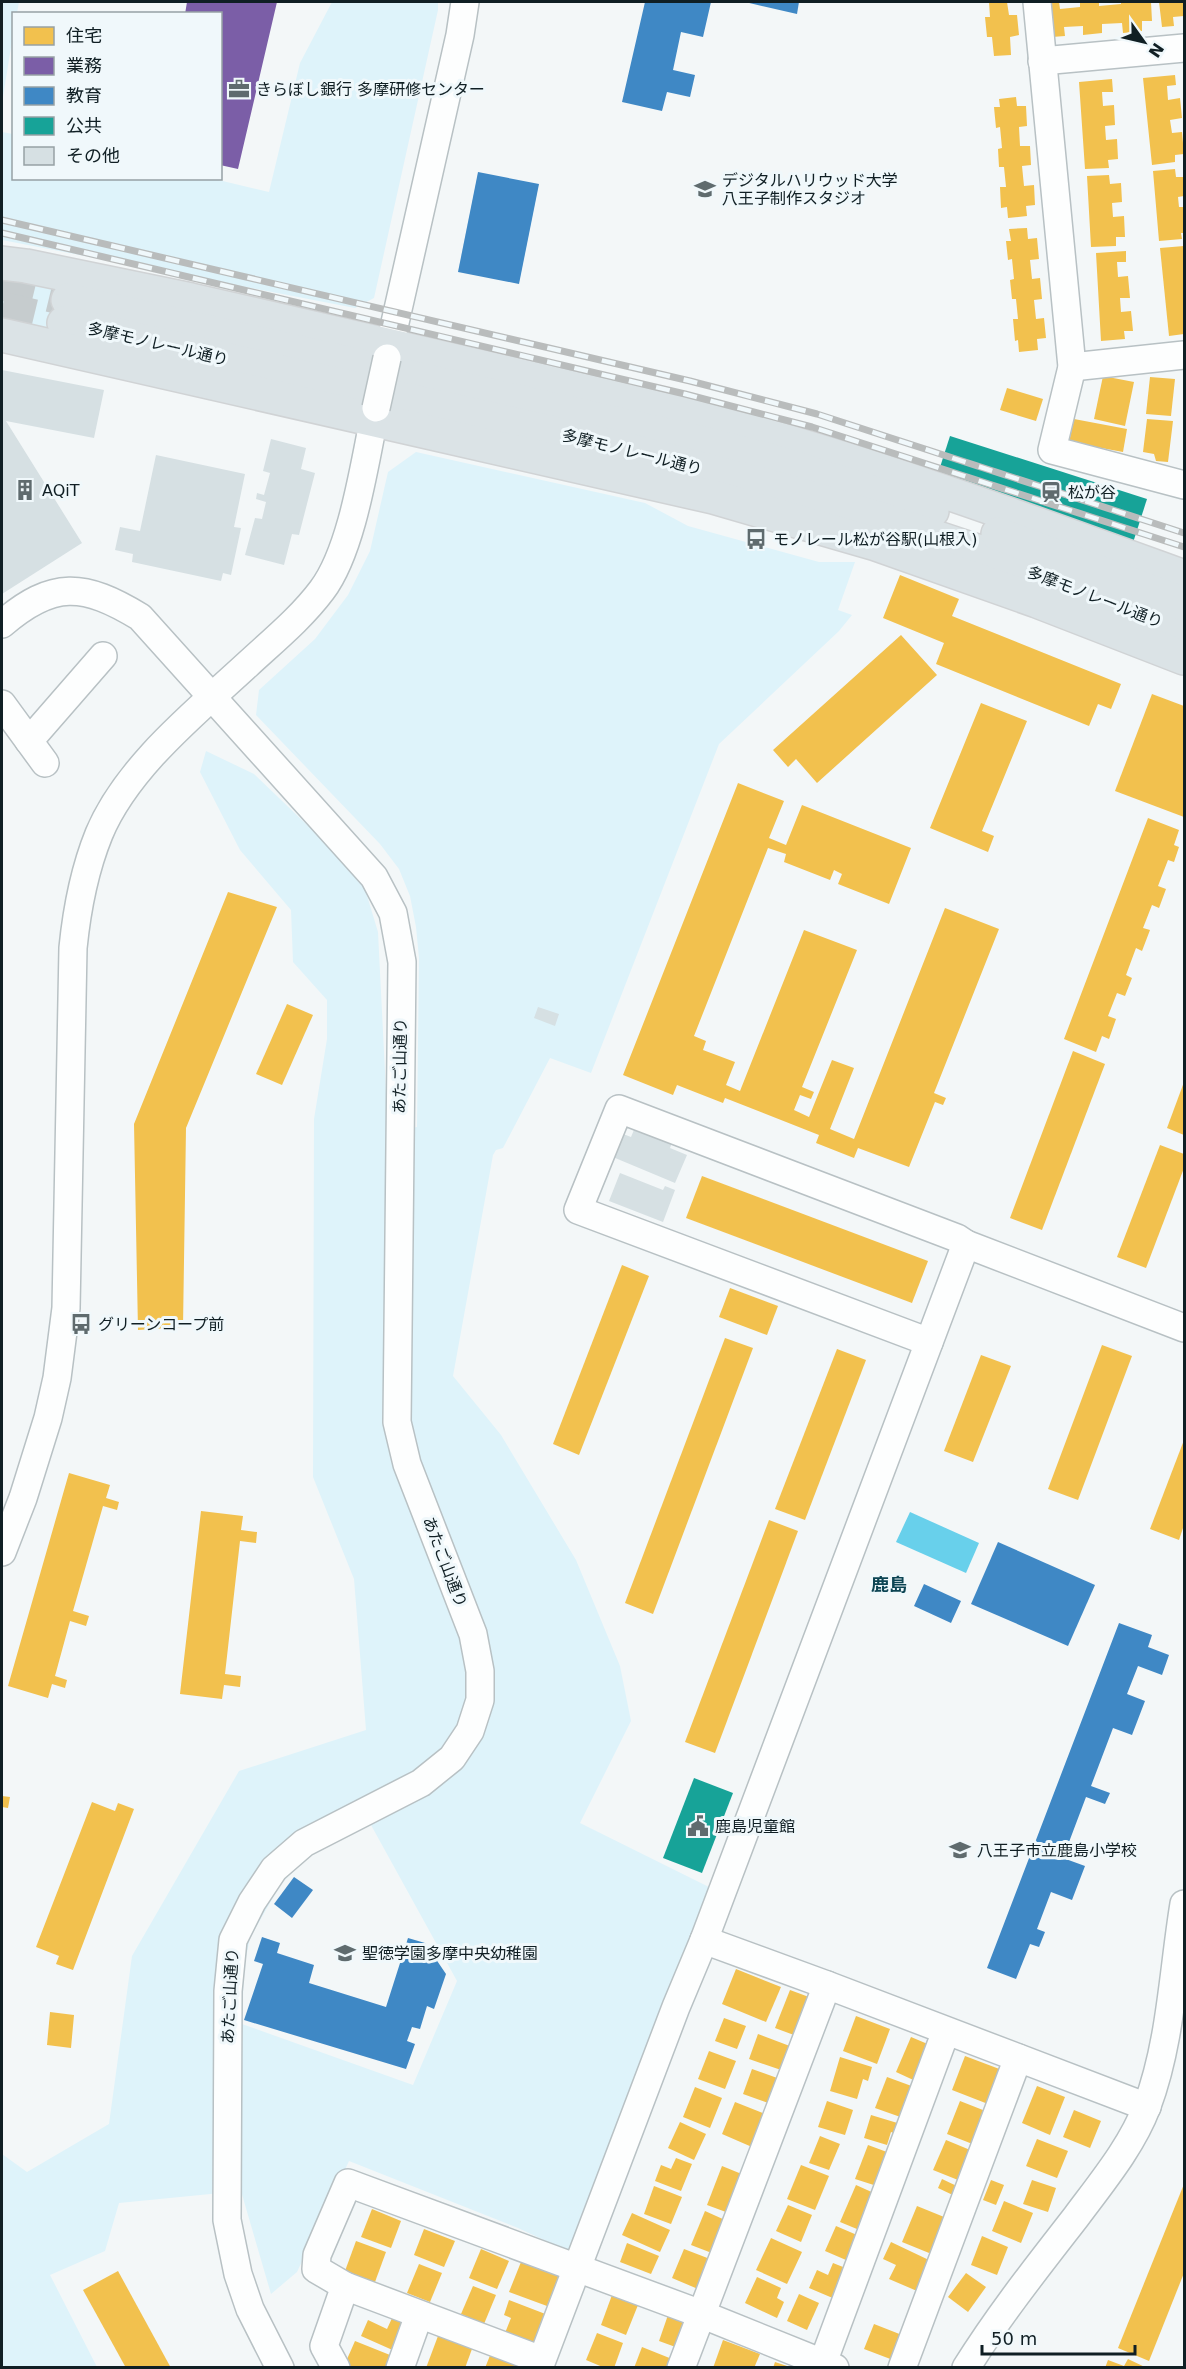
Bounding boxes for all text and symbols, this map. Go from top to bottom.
legend [12,12,222,180]
north arrow [1114,12,1174,72]
text: 住宅 [66,25,102,46]
text: N [1144,39,1168,61]
text: 業務 [66,55,102,76]
office icon: きらぼし銀行 多摩研修センター [227,77,251,101]
place label: きらぼし銀行 多摩研修センター [256,80,485,99]
text: 教育 [66,85,102,106]
text: 公共 [66,115,102,136]
text: その他 [66,145,120,166]
place label: デジタルハリウッド大学 八王子制作スタジオ [722,171,898,208]
school or university icon: デジタルハリウッド大学 八王子制作スタジオ [693,177,717,201]
street label: 多摩モノレール通り [86,319,230,369]
street label: 多摩モノレール通り [560,425,704,479]
building icon: AQiT [13,478,37,502]
station icon: 松が谷 [1039,480,1063,504]
place label: AQiT [42,481,80,500]
place label: 松が谷 [1068,483,1116,502]
bus stop icon: モノレール松が谷駅(山根入) [744,527,768,551]
place label: モノレール松が谷駅(山根入) [773,530,978,549]
street label: 多摩モノレール通り [1024,562,1166,632]
street label: あたご山通り [390,1018,410,1114]
bus stop icon: グリーンコープ前 [69,1312,93,1336]
place label: グリーンコープ前 [98,1315,224,1334]
street label: あたご山通り [419,1514,471,1610]
district label: 鹿島 [871,1574,907,1595]
public building icon: 鹿島児童館 [686,1814,710,1838]
place label: 鹿島児童館 [715,1817,795,1836]
school or university icon: 八王子市立鹿島小学校 [948,1838,972,1862]
place label: 八王子市立鹿島小学校 [977,1841,1137,1860]
school or university icon: 聖徳学園多摩中央幼稚園 [333,1941,357,1965]
place label: 聖徳学園多摩中央幼稚園 [362,1944,538,1963]
street label: あたご山通り [218,1948,242,2044]
scale bar [982,2318,1135,2356]
text: 50 m [991,2328,1037,2349]

